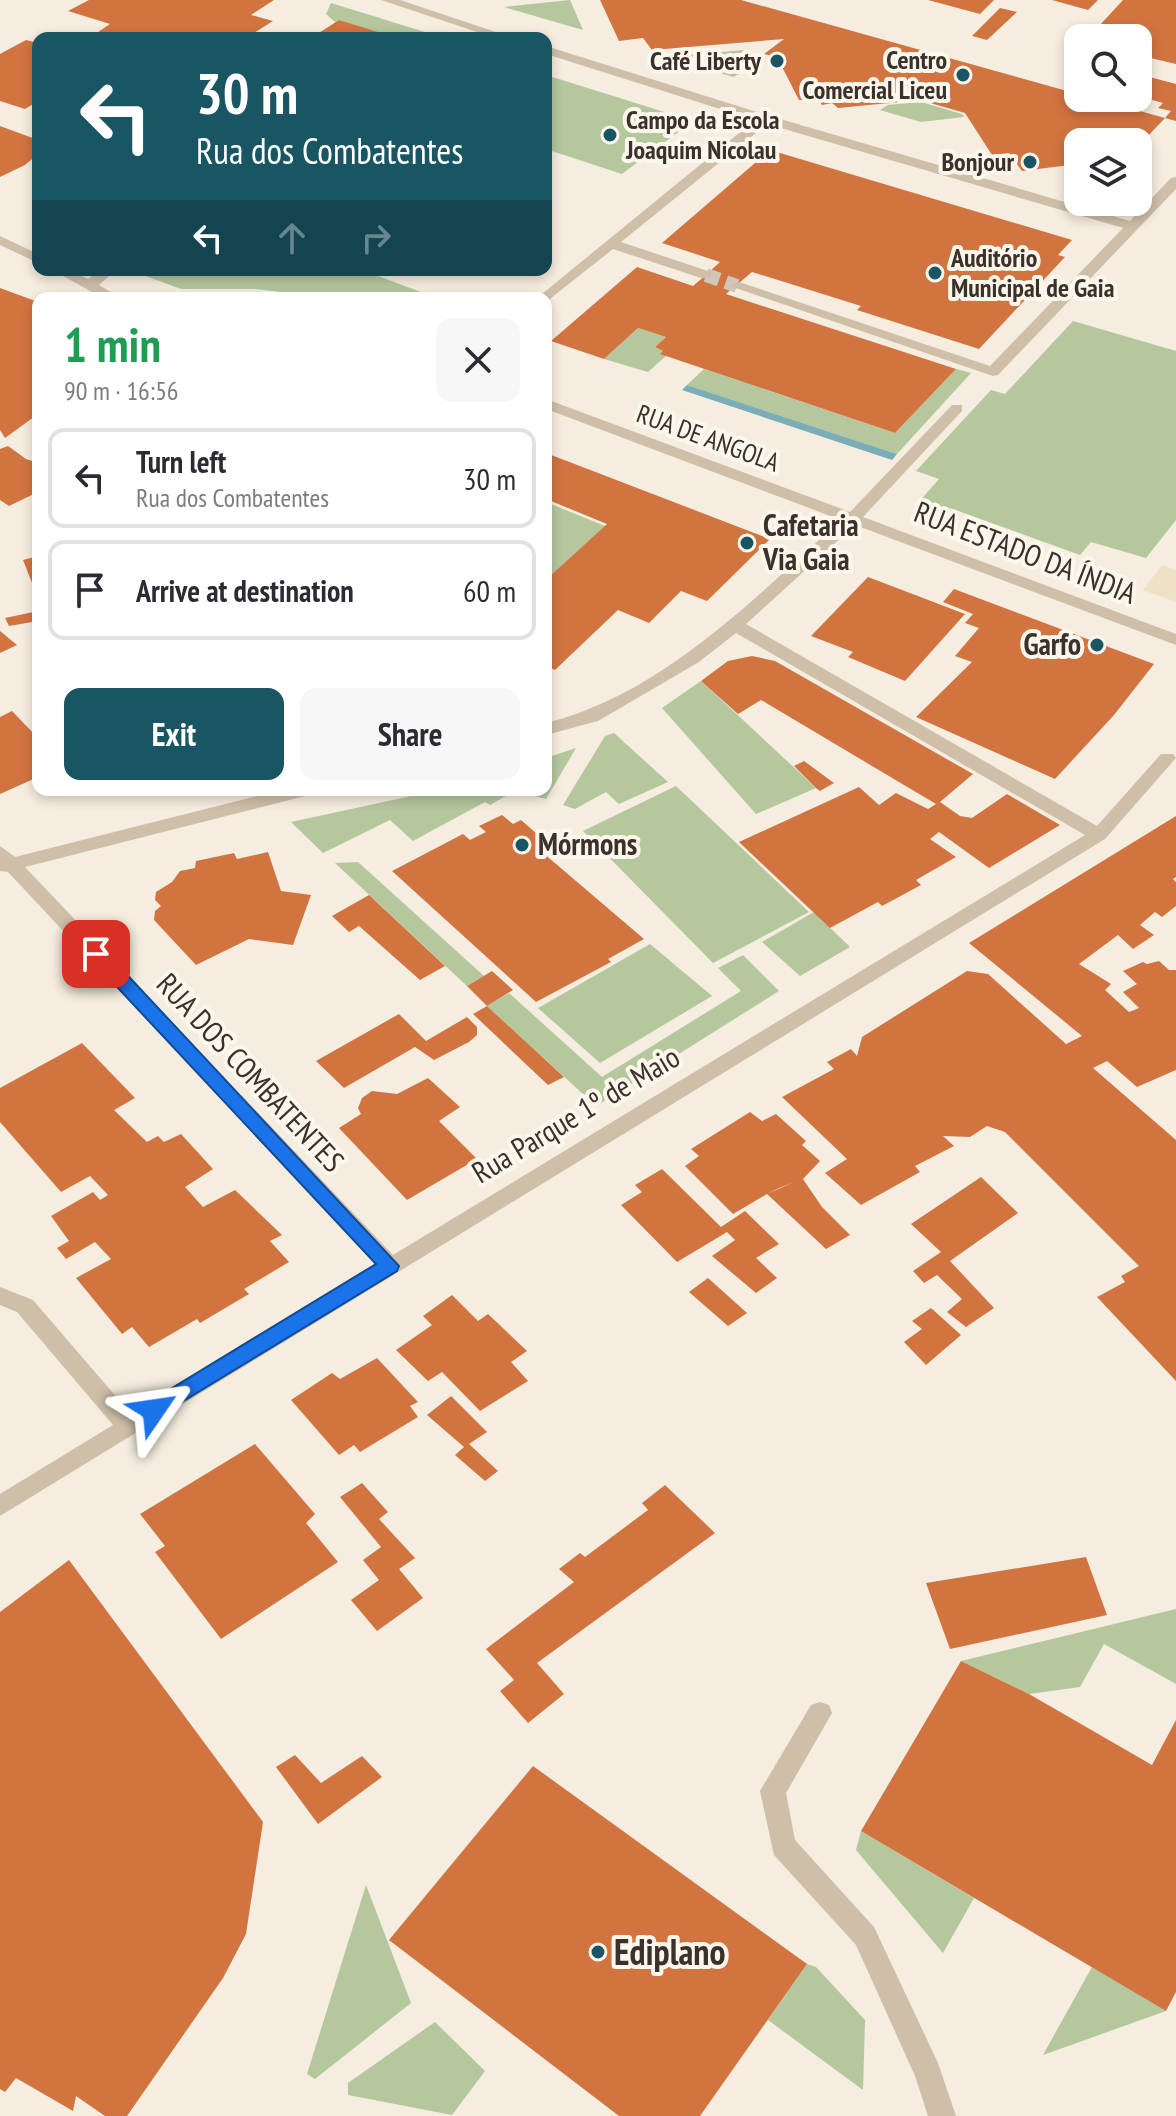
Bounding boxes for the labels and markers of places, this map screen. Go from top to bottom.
place label: Centro Comercial Liceu [803,43,947,106]
place label: Café Liberty [650,44,762,77]
marker: Café Liberty [768,52,786,70]
marker: Centro Comercial Liceu [954,66,972,84]
place label: Campo da Escola Joaquim Nicolau [625,103,779,166]
marker: Campo da Escola Joaquim Nicolau [601,126,619,144]
place label: Bonjour [941,145,1014,178]
marker: Bonjour [1021,153,1039,171]
place label: Auditório Municipal de Gaia [950,241,1114,304]
marker: Auditório Municipal de Gaia [926,264,944,282]
place label: Cafetaria Via Gaia [762,505,859,578]
marker: Cafetaria Via Gaia [738,534,756,552]
place label: Garfo [1023,624,1081,663]
marker: Garfo [1088,636,1106,654]
place label: Mórmons [538,824,637,863]
marker: Mórmons [513,836,531,854]
pin [62,920,130,988]
place label: Ediplano [614,1928,726,1975]
marker: Ediplano [589,1943,607,1961]

